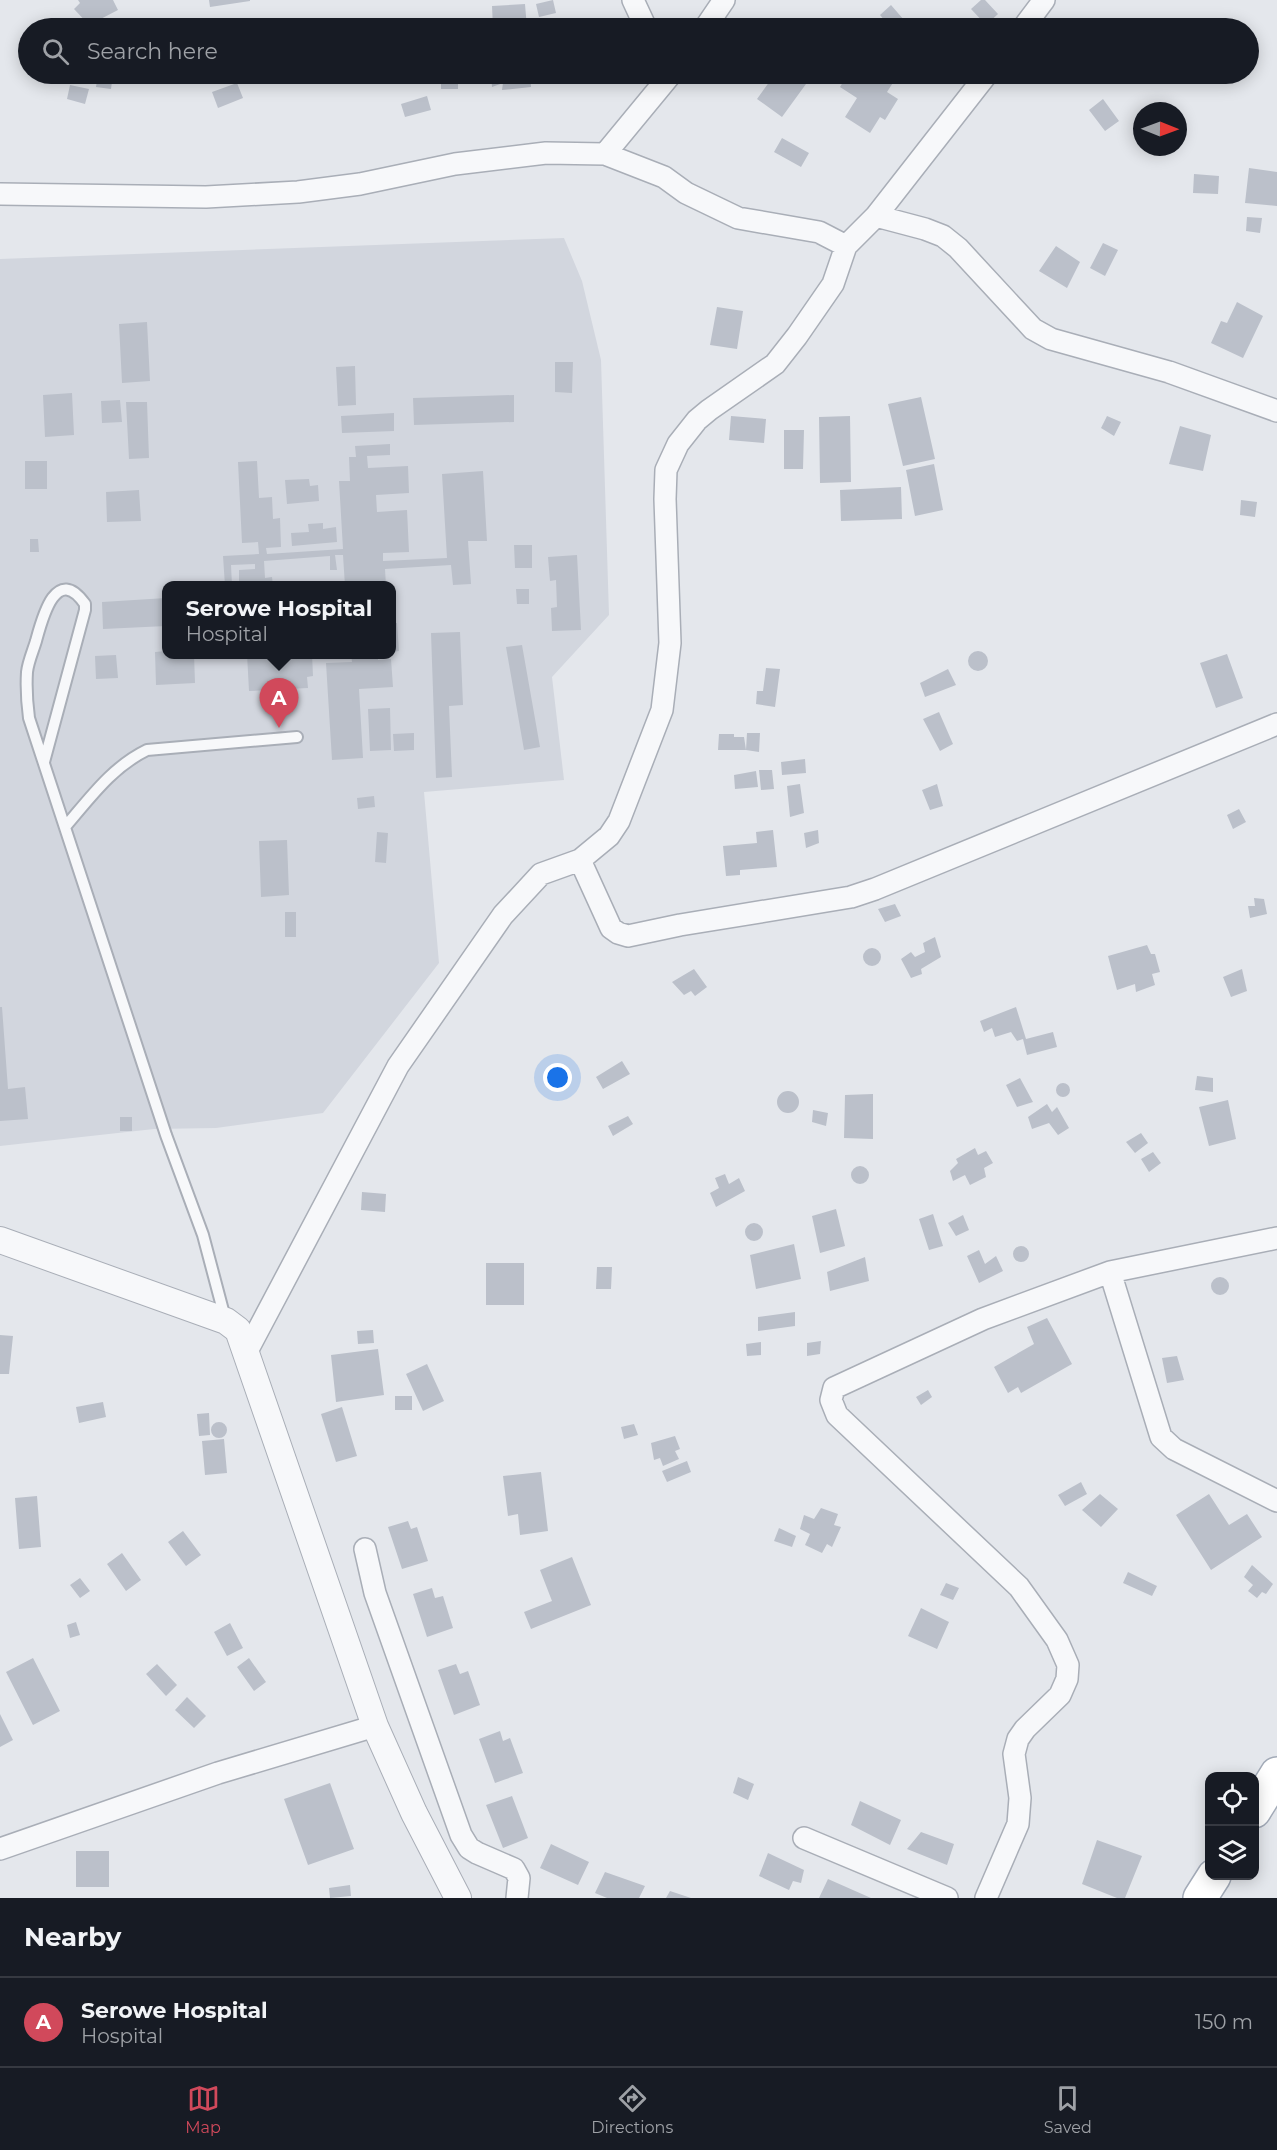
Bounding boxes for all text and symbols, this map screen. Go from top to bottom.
search box [18,18,1259,84]
icon: search [39,35,72,68]
text: Search here [87,38,218,65]
north arrow [1133,102,1187,156]
popup [162,581,396,659]
text: Serowe Hospital [186,595,372,622]
text: Hospital [186,622,268,646]
pin: A [260,678,298,728]
your location [543,1063,572,1092]
map controls [1205,1772,1259,1880]
button: locate [1205,1772,1259,1826]
button: layers [1205,1826,1259,1880]
text: Nearby [24,1921,121,1953]
text: Serowe Hospital [81,1997,268,2024]
text: A [36,2010,51,2034]
text: 150 m [1195,2010,1253,2034]
text: Hospital [81,2024,163,2048]
tab: Map [185,2082,221,2137]
tab: Directions [591,2082,673,2137]
tab: Saved [1044,2082,1092,2137]

